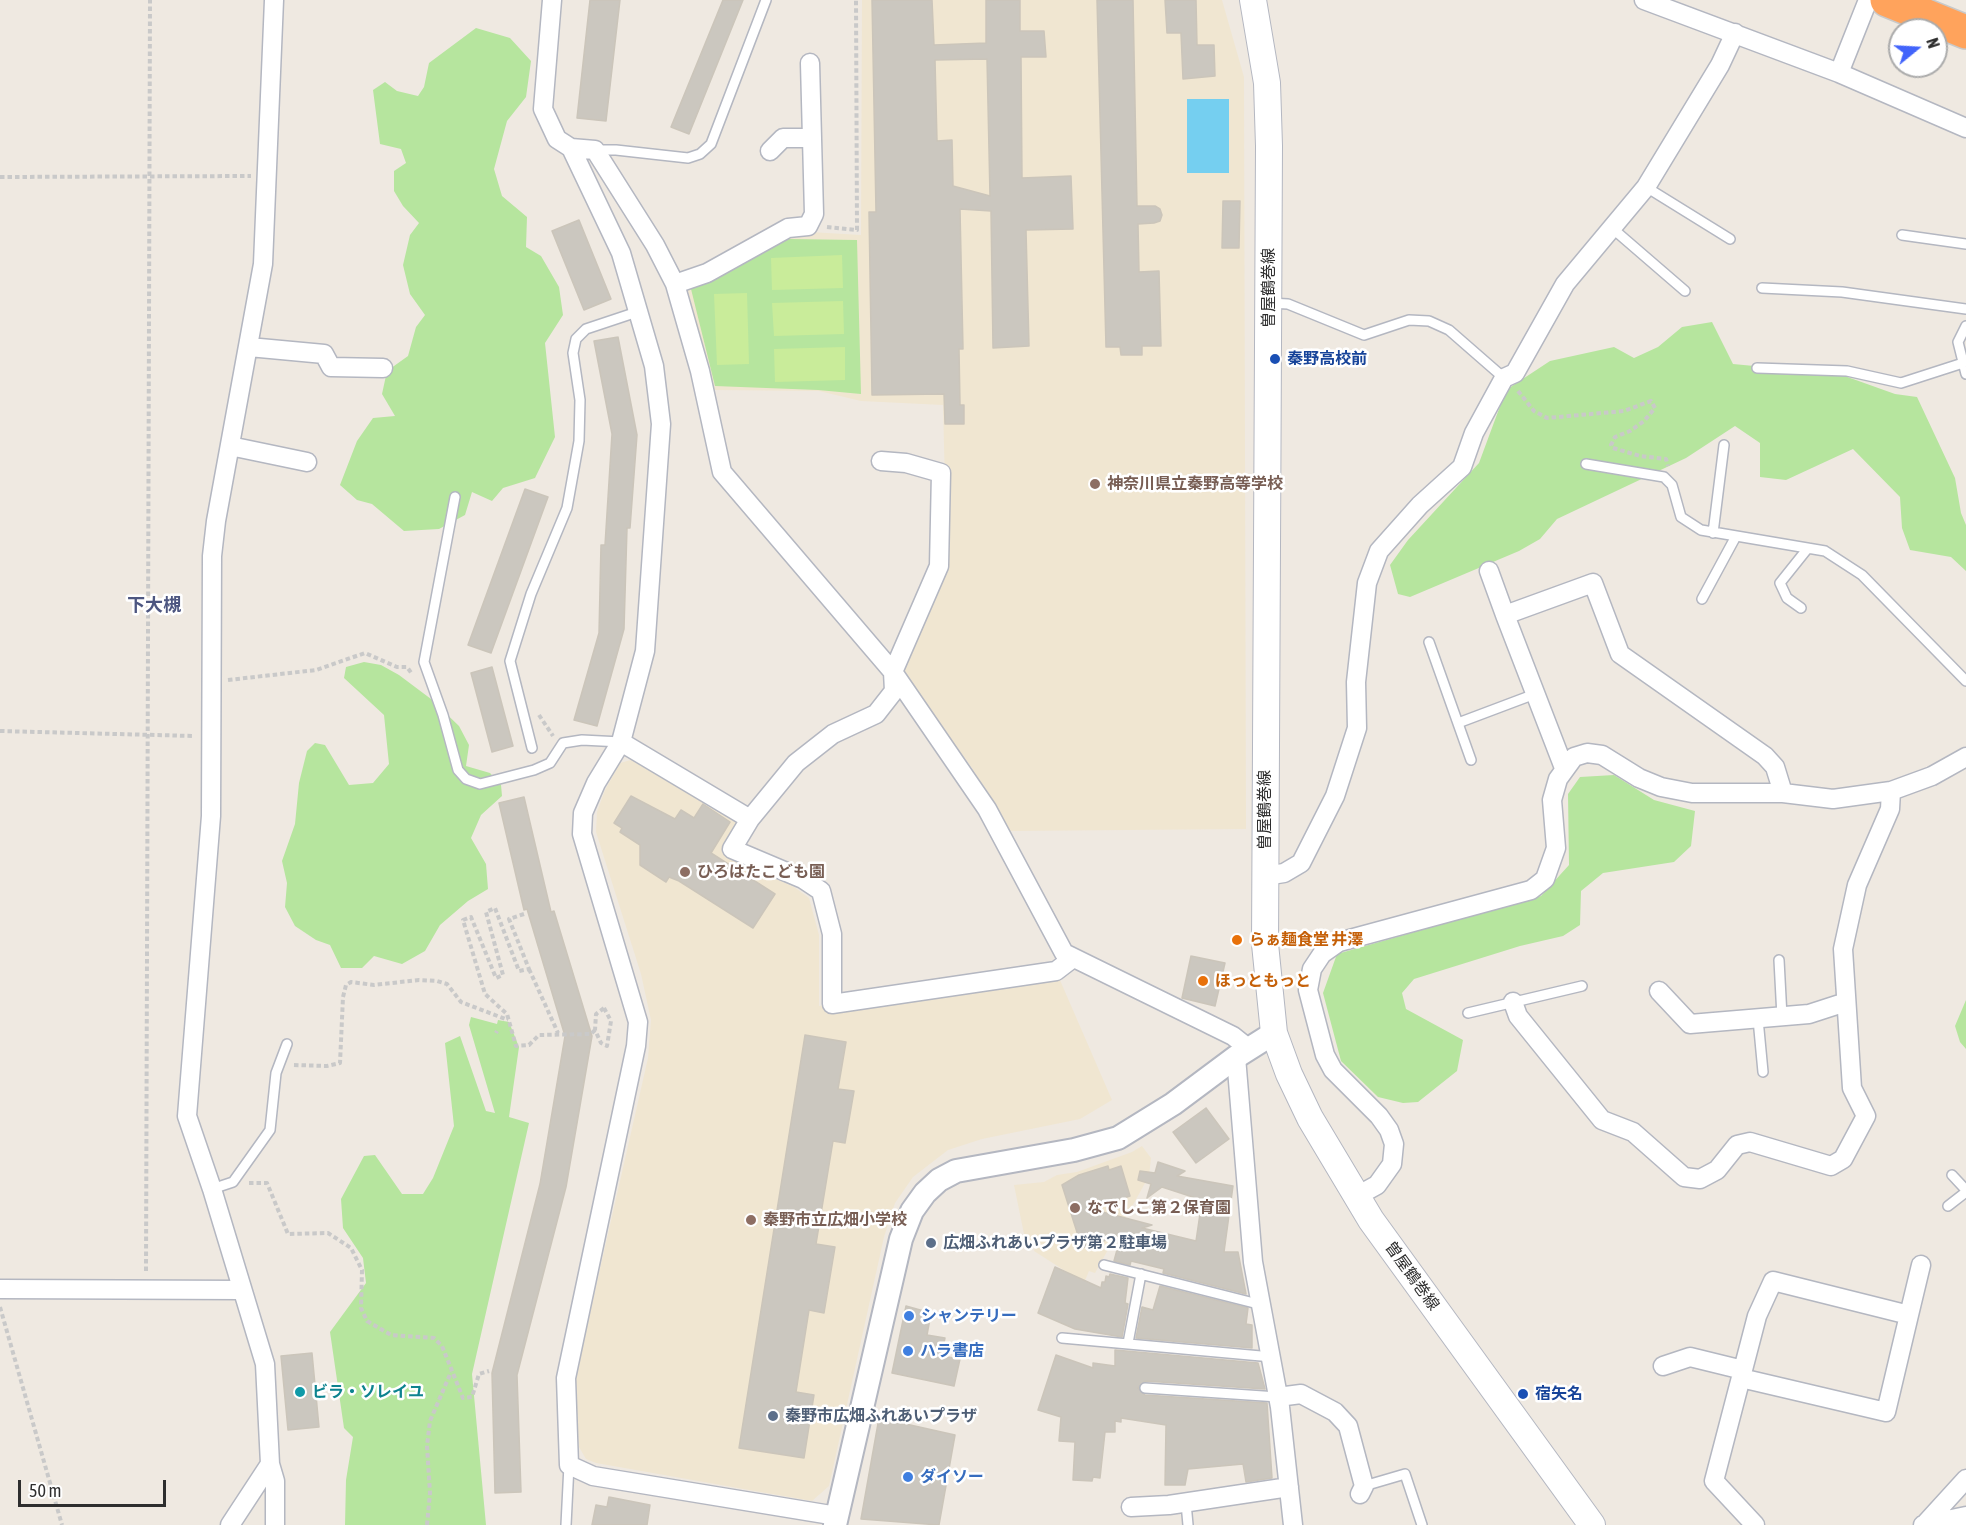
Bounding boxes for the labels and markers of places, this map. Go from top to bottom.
place label: 秦野高校前 [1287,349,1367,369]
marker: 秦野高校前 [1268,352,1282,366]
place label: 神奈川県立秦野高等学校 [1107,474,1283,494]
marker: 神奈川県立秦野高等学校 [1088,477,1102,491]
place label: ひろはたこども園 [697,862,825,882]
marker: ひろはたこども園 [678,865,692,879]
place label: らぁ麺食堂 井澤 [1249,930,1363,950]
marker: らぁ麺食堂 井澤 [1230,933,1244,947]
place label: ほっともっと [1215,971,1311,991]
marker: ほっともっと [1196,974,1210,988]
place label: なでしこ第２保育園 [1087,1198,1231,1218]
marker: なでしこ第２保育園 [1068,1201,1082,1215]
place label: 秦野市立広畑小学校 [763,1210,907,1230]
marker: 秦野市立広畑小学校 [744,1213,758,1227]
place label: 広畑ふれあいプラザ第２駐車場 [943,1233,1167,1253]
marker: 広畑ふれあいプラザ第２駐車場 [924,1236,938,1250]
place label: シャンテリー [921,1306,1017,1326]
marker: シャンテリー [902,1309,916,1323]
place label: ハラ書店 [920,1341,984,1361]
marker: ハラ書店 [901,1344,915,1358]
place label: ビラ・ソレイユ [312,1382,424,1402]
place label: 宿矢名 [1535,1384,1583,1404]
marker: ビラ・ソレイユ [293,1385,307,1399]
marker: 宿矢名 [1516,1387,1530,1401]
place label: 秦野市広畑ふれあいプラザ [785,1406,977,1426]
marker: 秦野市広畑ふれあいプラザ [766,1409,780,1423]
place label: ダイソー [920,1467,984,1487]
marker: ダイソー [901,1470,915,1484]

